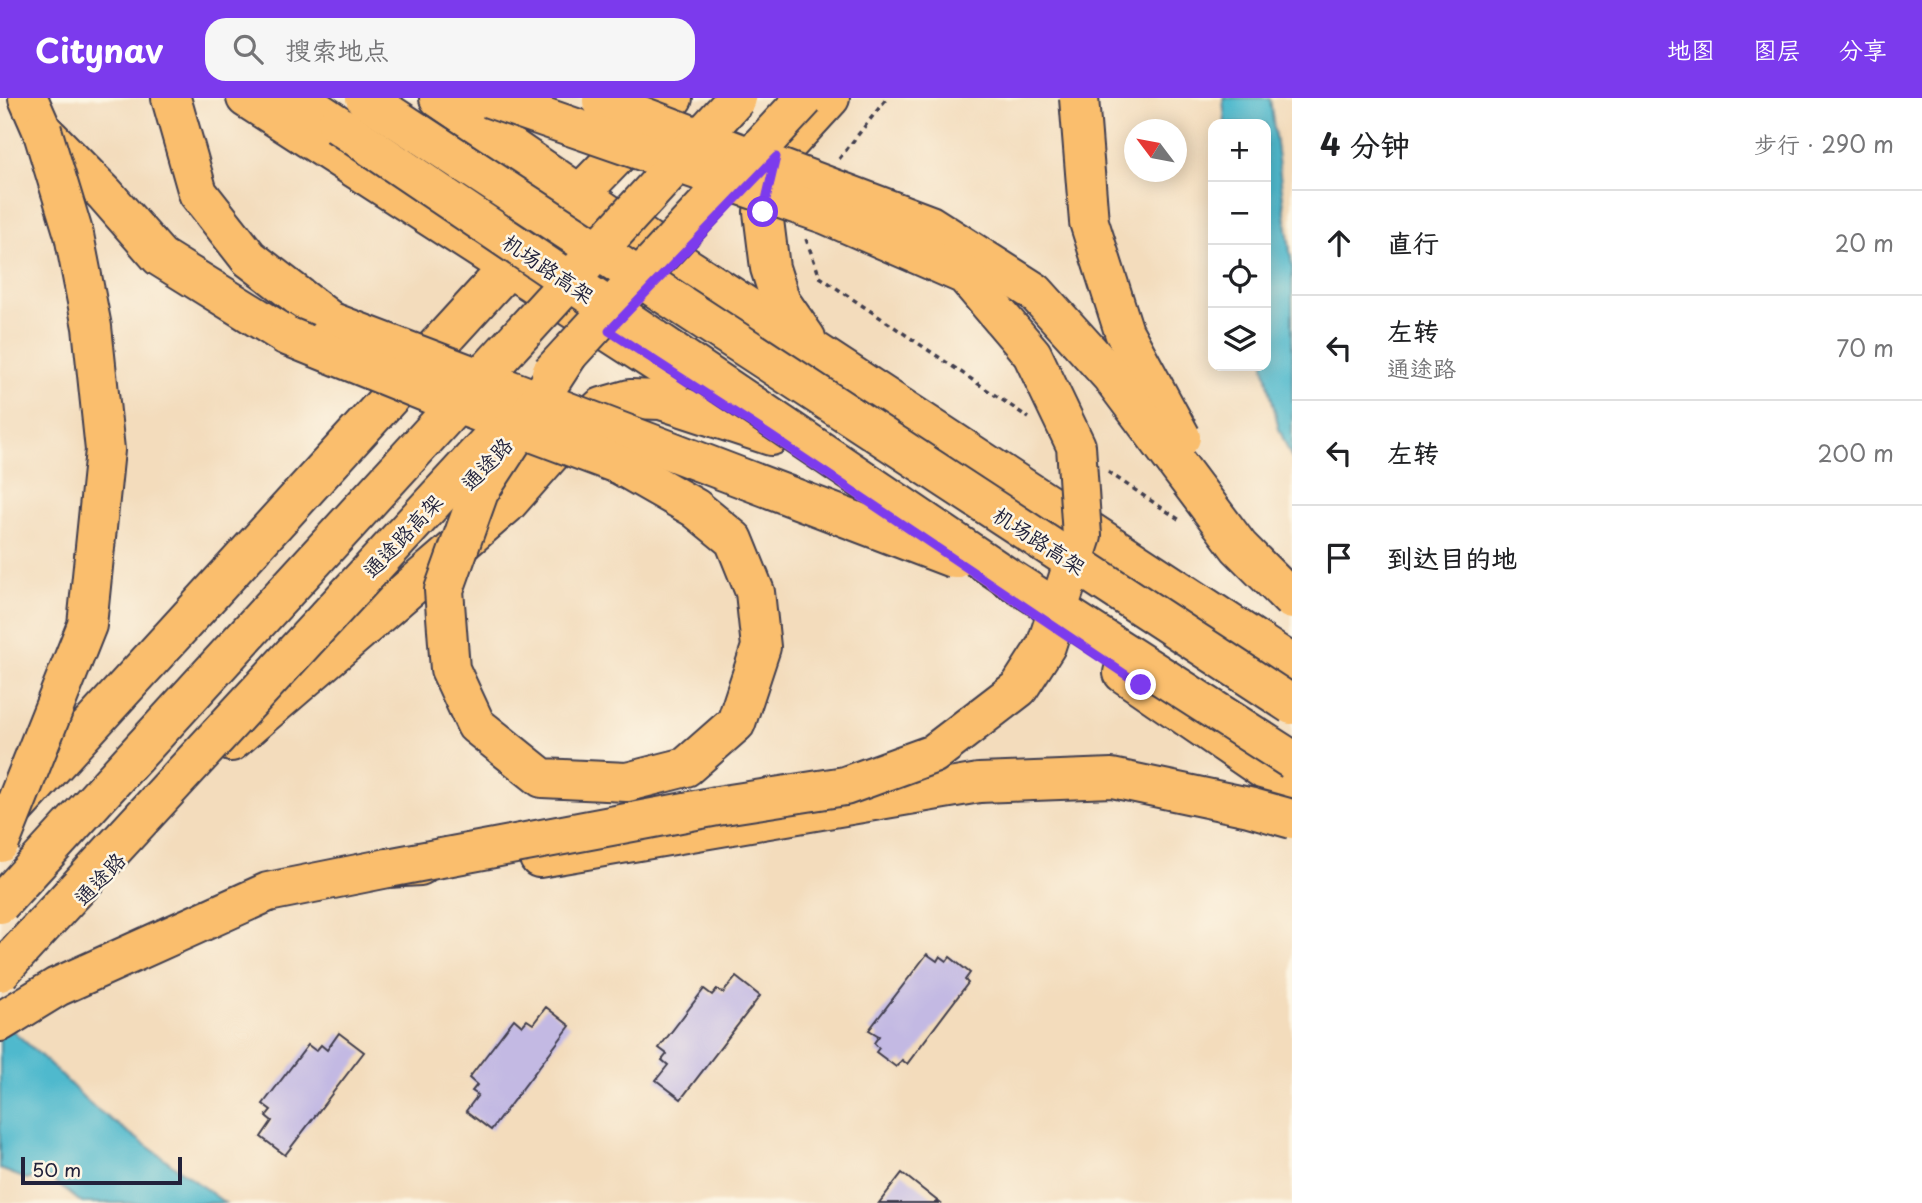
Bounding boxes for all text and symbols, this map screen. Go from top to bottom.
search box [205,18,695,81]
text: Citynav [35,24,163,74]
icon: search [229,30,267,68]
text: 搜索地点 [285,30,389,69]
text: 地图 [1667,31,1715,67]
text: 图层 [1753,31,1801,67]
text: 分享 [1839,31,1887,67]
north arrow [1124,119,1187,182]
map controls [1208,119,1271,371]
button: + [1208,119,1271,182]
text: 4 分钟 [1320,121,1410,166]
text: 步行 · 290 m [1754,126,1894,161]
button: − [1208,182,1271,245]
route start [747,196,778,227]
text: 直行 [1387,223,1439,262]
icon: ahead [1320,224,1358,262]
street label: 机场路高架 [497,225,601,311]
text: 20 m [1835,225,1894,260]
button: locate [1208,245,1271,308]
button: layers [1208,308,1271,371]
text: 左转 [1387,311,1439,350]
icon: left [1320,329,1358,367]
text: 70 m [1836,330,1894,365]
text: 通途路 [1387,350,1456,385]
street label: 通途路 [453,429,519,497]
text: 左转 [1387,433,1439,472]
icon: left [1320,434,1358,472]
text: 200 m [1817,435,1894,470]
street label: 通途路高架 [354,486,450,584]
street label: 机场路高架 [987,498,1093,582]
text: 到达目的地 [1387,538,1517,577]
icon: arrive [1320,539,1358,577]
route end [1125,669,1156,700]
street label: 通途路 [66,844,132,912]
scale bar [21,1154,182,1186]
text: 50 m [32,1155,81,1183]

